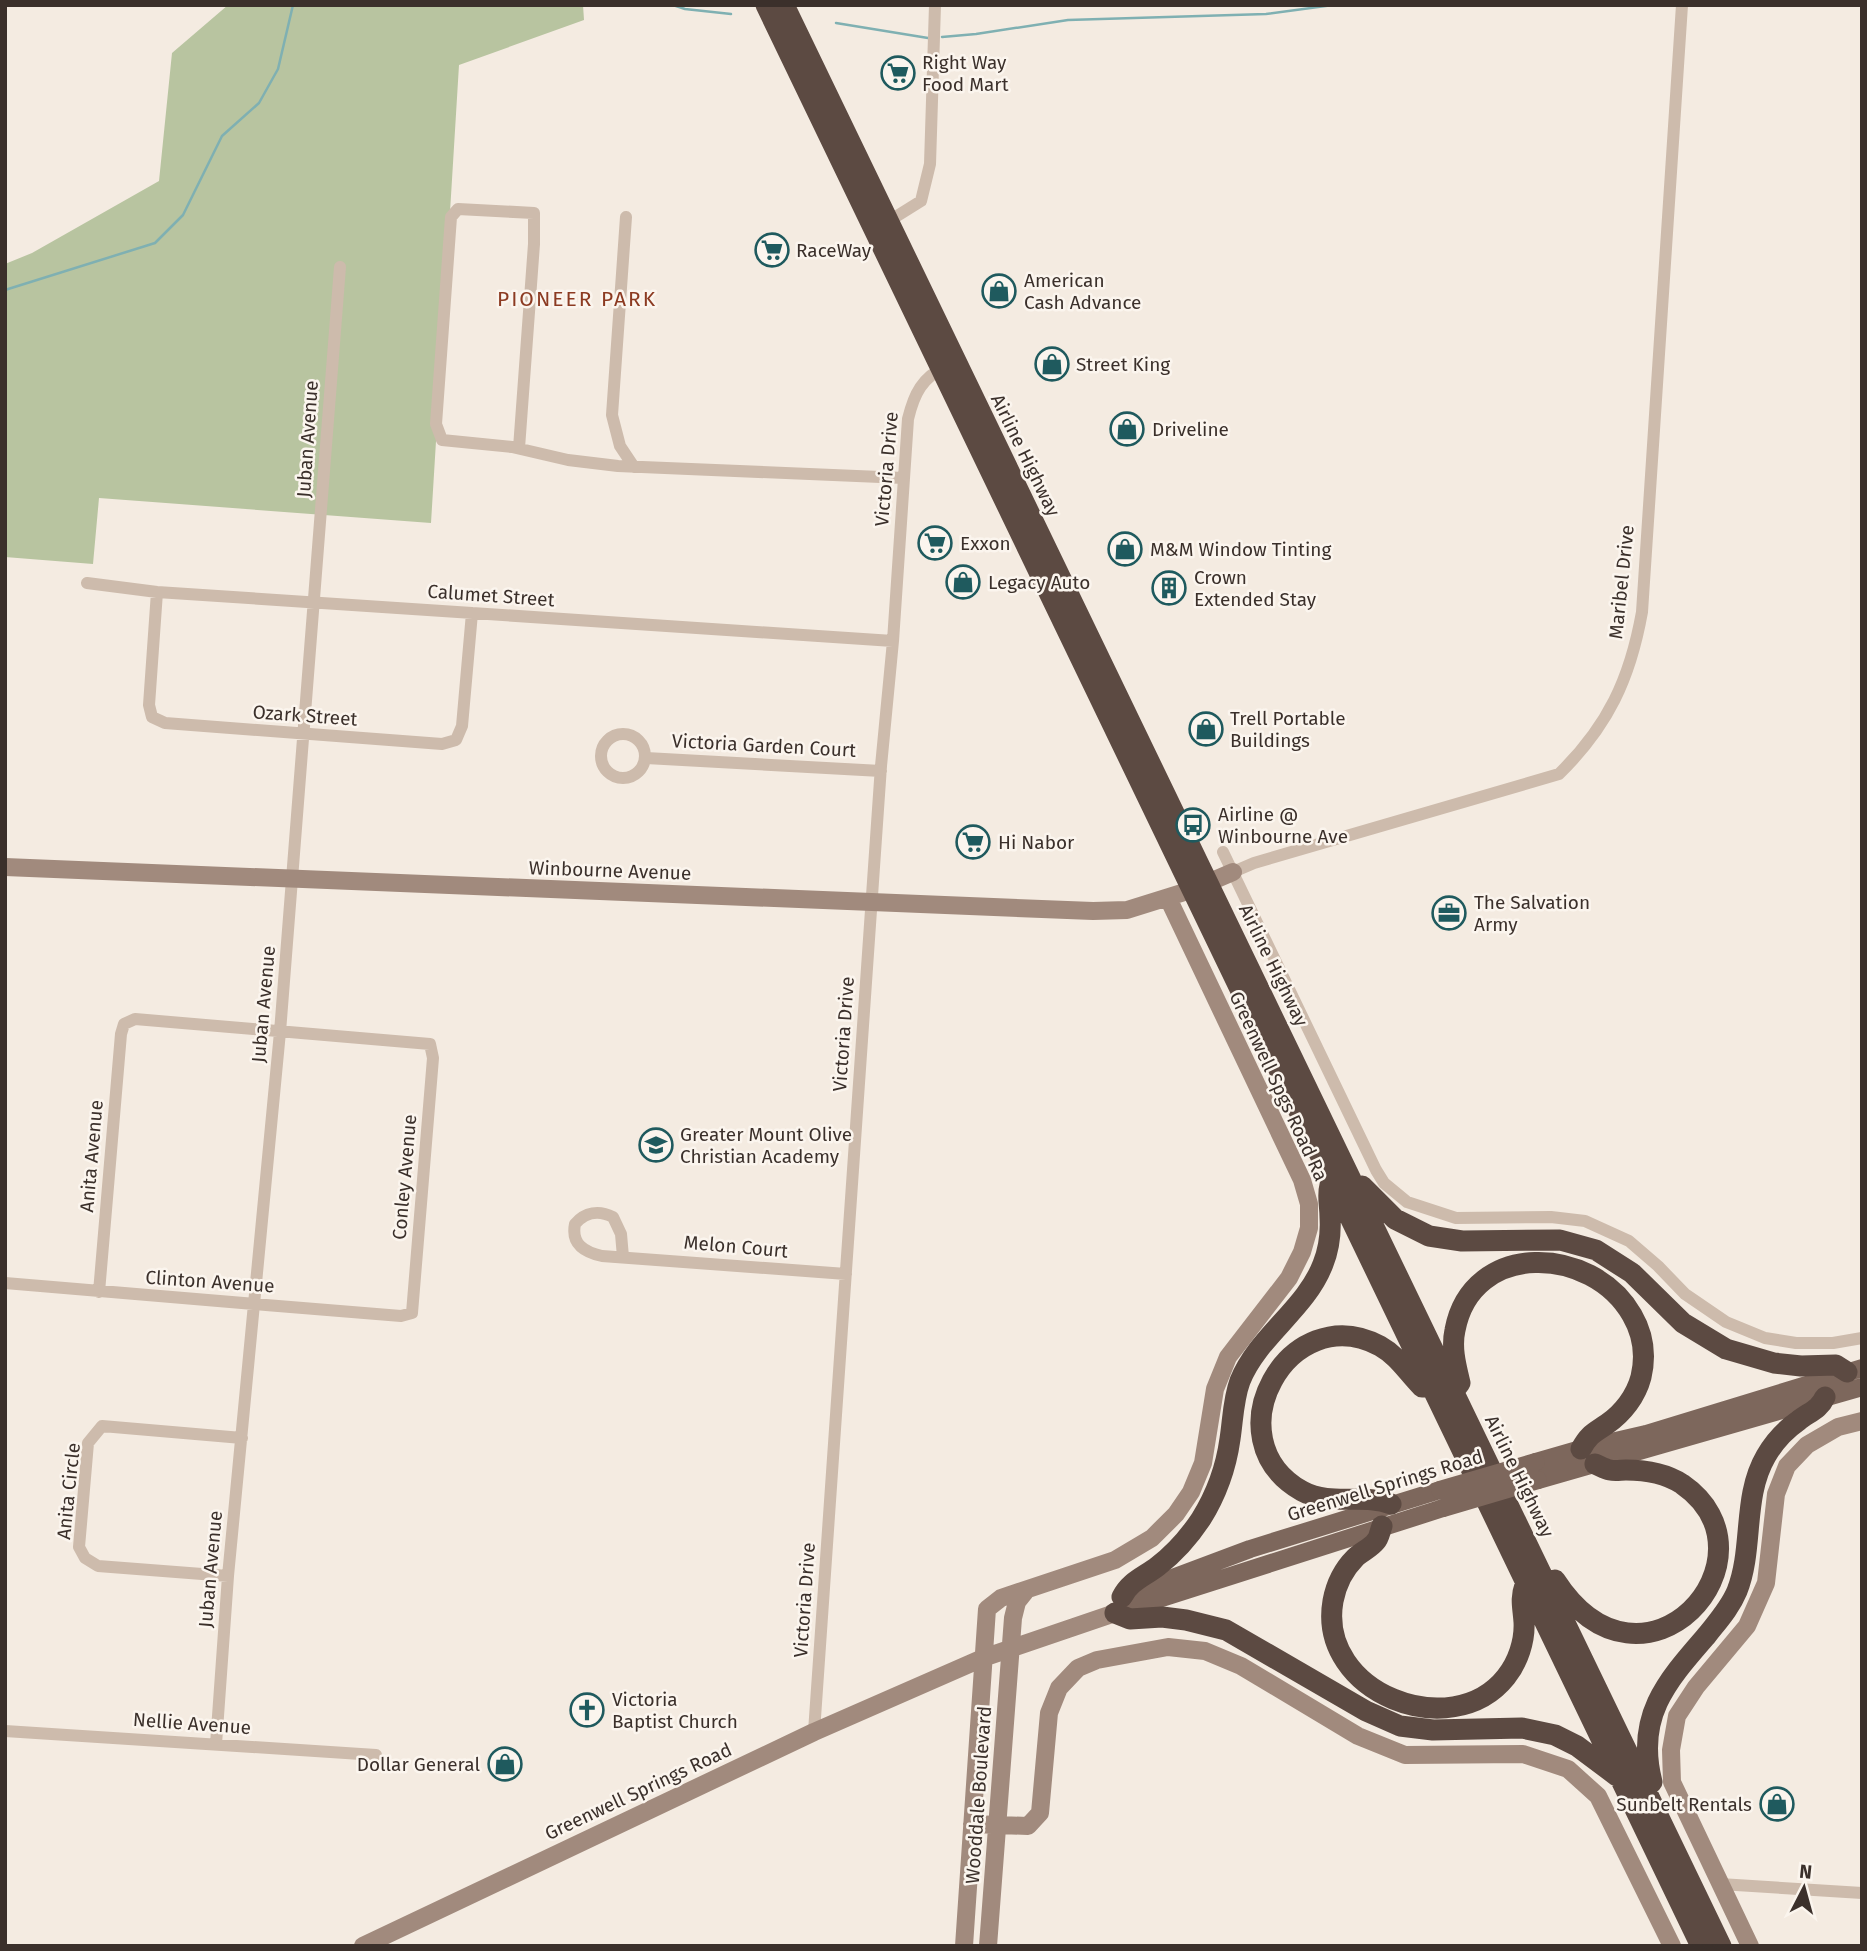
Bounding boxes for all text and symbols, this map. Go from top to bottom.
place label: Right Way Food Mart [922,51,1009,96]
supermarket icon: Right Way Food Mart [879,54,917,92]
supermarket icon: RaceWay [753,231,791,269]
place label: RaceWay [796,239,872,262]
place label: American Cash Advance [1024,269,1141,314]
shop icon: American Cash Advance [980,272,1018,310]
district label: PIONEER PARK [497,286,657,312]
shop icon: Street King [1033,345,1071,383]
place label: Street King [1076,353,1170,376]
street label: Juban Avenue [292,380,323,498]
street label: Airline Highway [986,390,1065,521]
shop icon: Driveline [1108,410,1146,448]
street label: Victoria Drive [870,411,903,527]
place label: Driveline [1152,418,1229,441]
supermarket icon: Exxon [916,524,954,562]
street label: Maribel Drive [1604,524,1639,640]
shop icon: M&M Window Tinting [1106,530,1144,568]
place label: Exxon [960,532,1011,555]
place label: M&M Window Tinting [1150,538,1331,561]
shop icon: Legacy Auto [944,563,982,601]
place label: Crown Extended Stay [1194,566,1317,611]
building icon: Crown Extended Stay [1150,569,1188,607]
place label: Legacy Auto [988,571,1090,594]
street label: Calumet Street [427,580,555,611]
street label: Ozark Street [252,700,358,731]
place label: Trell Portable Buildings [1230,707,1346,752]
shop icon: Trell Portable Buildings [1187,710,1225,748]
street label: Victoria Garden Court [671,729,857,762]
place label: Airline @ Winbourne Ave [1218,803,1348,848]
bus stop icon: Airline @ Winbourne Ave [1174,806,1212,844]
supermarket icon: Hi Nabor [954,823,992,861]
place label: Hi Nabor [998,831,1075,854]
street label: Winbourne Avenue [528,856,692,885]
place label: The Salvation Army [1474,891,1590,936]
office icon: The Salvation Army [1430,894,1468,932]
street label: Airline Highway [1234,900,1313,1031]
street label: Juban Avenue [247,945,280,1064]
street label: Victoria Drive [828,976,859,1092]
street label: Greenwell Spgs Road Ra [1224,988,1333,1185]
street label: Anita Avenue [75,1099,108,1213]
street label: Conley Avenue [388,1113,421,1241]
place label: Greater Mount Olive Christian Academy [680,1123,852,1168]
school or university icon: Greater Mount Olive Christian Academy [637,1126,675,1164]
street label: Melon Court [683,1230,789,1263]
street label: Clinton Avenue [145,1266,275,1297]
street label: Airline Highway [1480,1411,1559,1542]
street label: Anita Circle [52,1442,85,1541]
street label: Greenwell Springs Road [1284,1445,1486,1526]
street label: Juban Avenue [194,1510,227,1629]
street label: Victoria Drive [789,1542,820,1658]
place label: Victoria Baptist Church [612,1688,738,1733]
church icon: Victoria Baptist Church [568,1691,606,1729]
street label: Wooddale Boulevard [961,1705,996,1885]
street label: Nellie Avenue [132,1708,252,1739]
street label: Greenwell Springs Road [541,1738,735,1845]
shop icon: Dollar General [486,1745,524,1783]
place label: Dollar General [357,1753,480,1776]
shop icon: Sunbelt Rentals [1758,1785,1796,1823]
place label: Sunbelt Rentals [1616,1793,1752,1816]
north arrow [1769,1853,1839,1923]
text: N [1798,1859,1813,1884]

